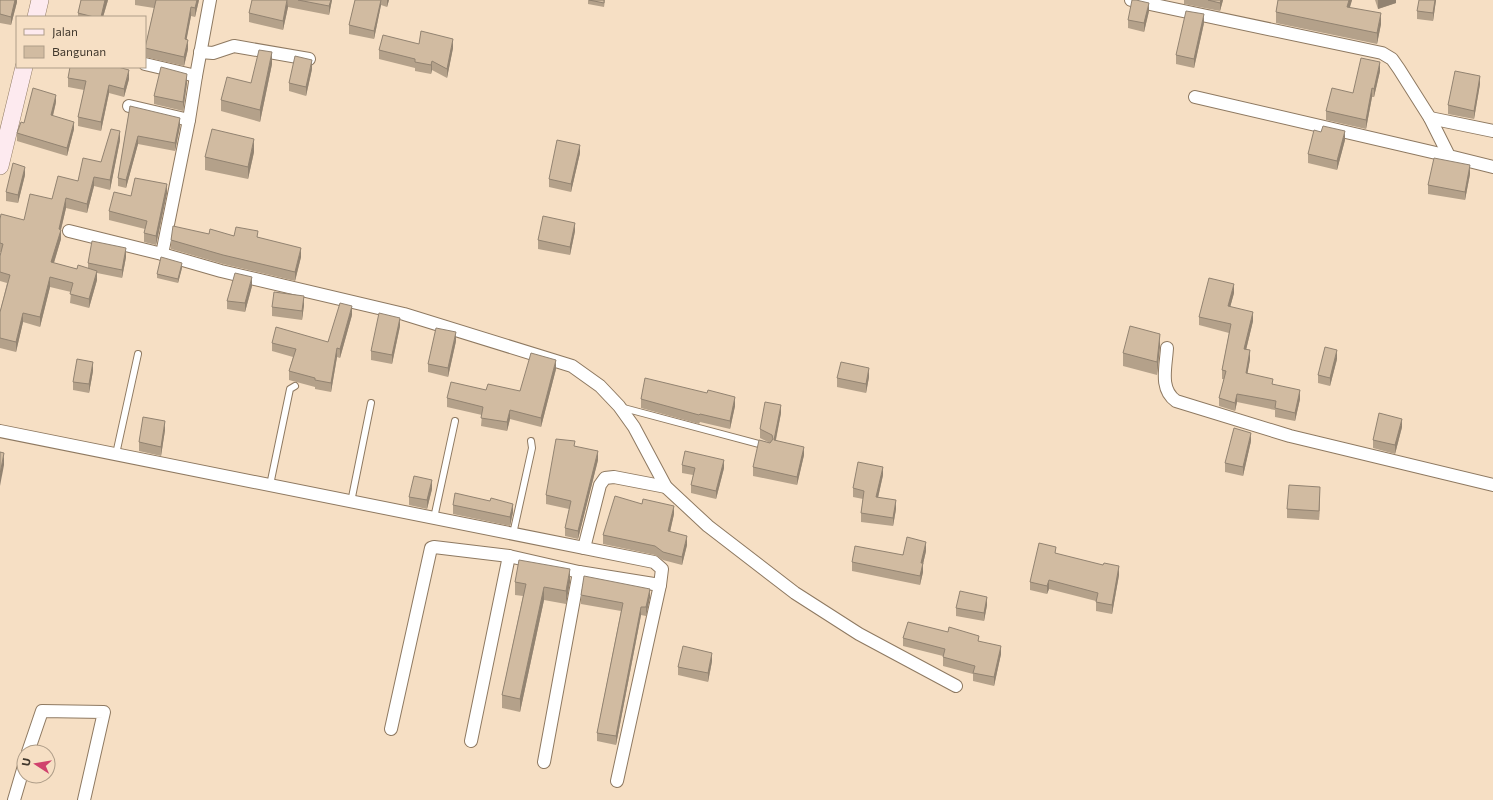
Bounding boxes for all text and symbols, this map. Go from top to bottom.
legend [16,16,146,68]
text: Jalan [52,24,78,39]
text: Bangunan [52,44,106,58]
north arrow [16,744,56,784]
text: U [19,757,33,767]

